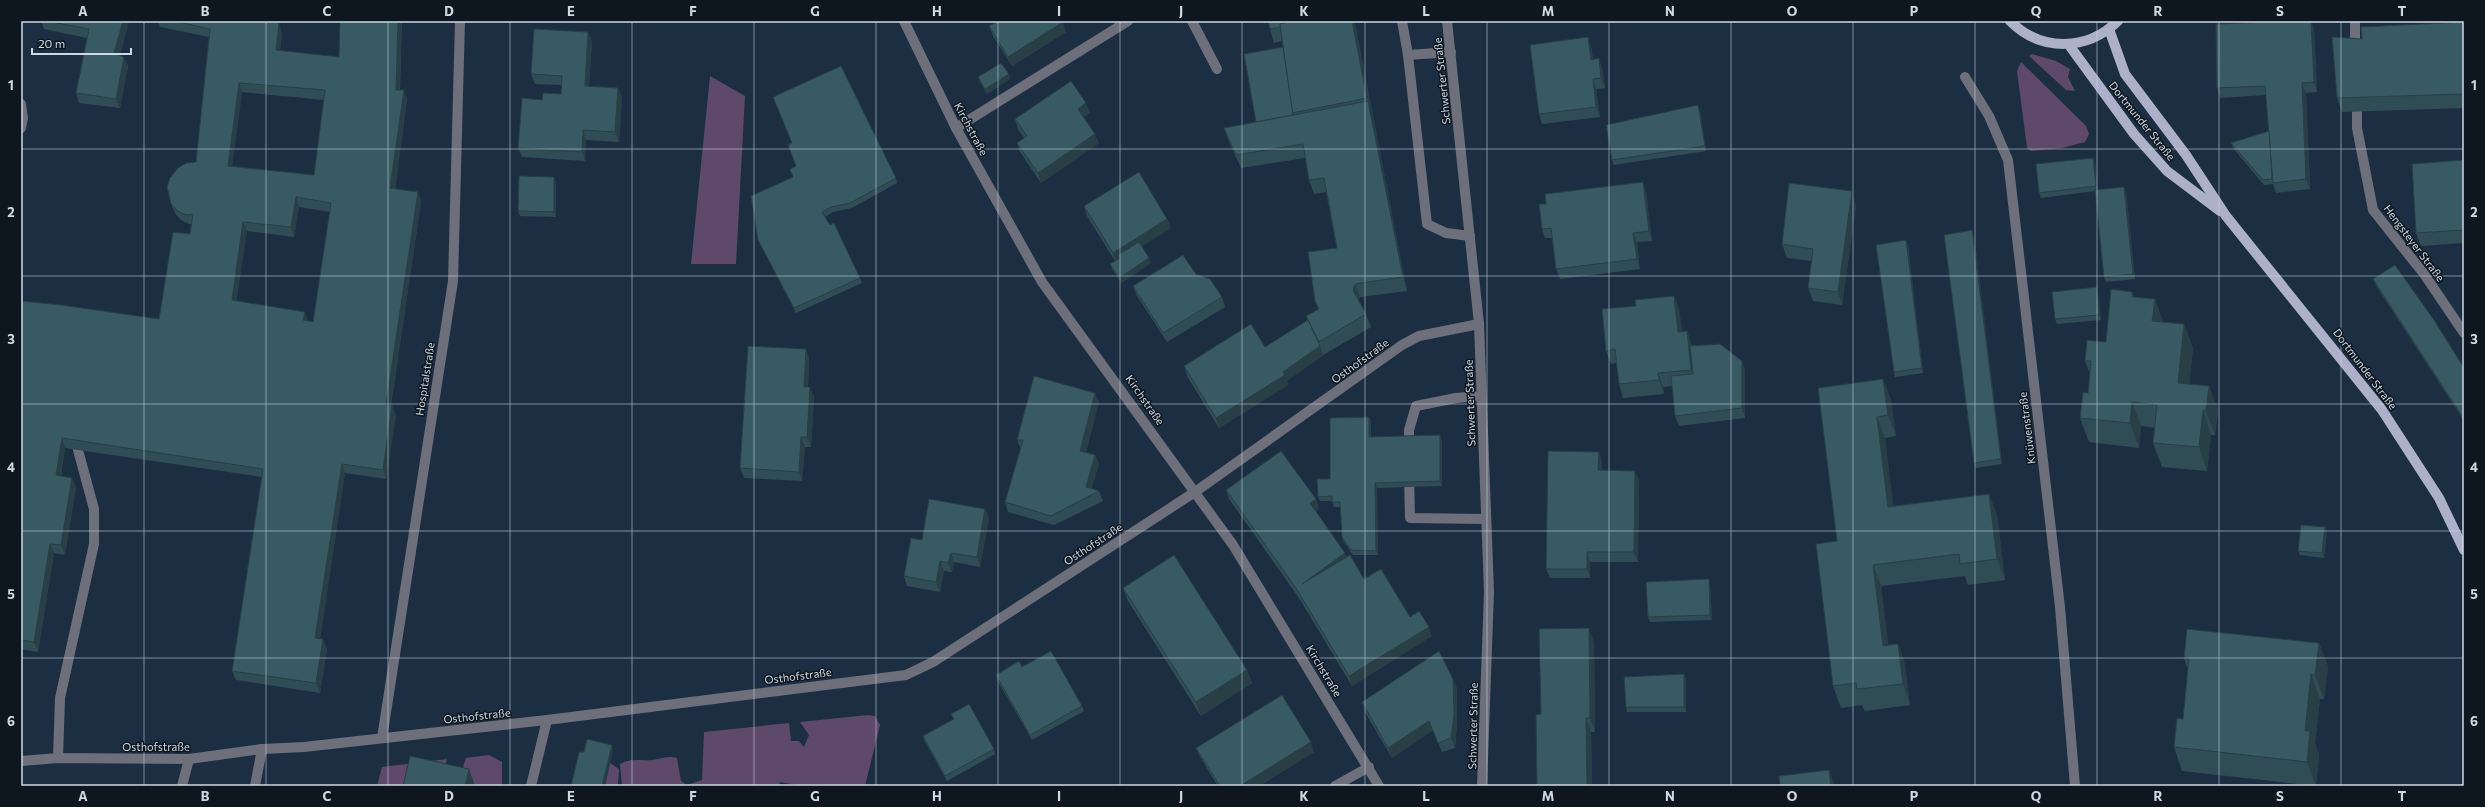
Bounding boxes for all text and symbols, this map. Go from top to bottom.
text: A [78,3,88,19]
text: B [201,3,210,19]
text: C [323,3,332,19]
text: D [444,3,454,19]
text: E [567,3,575,19]
text: F [689,3,697,19]
text: G [810,3,820,19]
text: H [932,3,942,19]
text: I [1057,3,1061,19]
text: J [1179,3,1183,19]
text: K [1299,3,1309,19]
text: L [1422,3,1430,19]
text: M [1542,3,1554,19]
text: N [1665,3,1675,19]
text: O [1787,3,1798,19]
text: P [1910,3,1919,19]
text: Q [2031,3,2042,19]
text: R [2154,3,2163,19]
text: S [2276,3,2284,19]
text: T [2398,3,2407,19]
scale bar [32,30,131,56]
text: 20 m [38,36,65,50]
street label: Schwerter Straße [1430,37,1453,125]
text: 1 [8,77,14,93]
text: 1 [2471,77,2477,93]
street label: Dortmunder Straße [2107,79,2178,163]
street label: Kirchstraße [952,100,991,158]
street label: Hengsteyer Straße [2381,202,2448,284]
text: 2 [7,204,15,220]
text: 2 [2470,204,2478,220]
street label: Dortmunder Straße [2331,326,2400,412]
text: 3 [7,331,15,347]
text: 3 [2470,331,2478,347]
street label: Osthofstraße [1329,335,1391,386]
street label: Hospitalstraße [412,341,437,417]
street label: Schwerter Straße [1461,359,1478,447]
street label: Kirchstraße [1123,372,1168,427]
street label: Knüwenstraße [2016,391,2037,465]
text: 4 [7,459,15,475]
text: 4 [2470,459,2478,475]
street label: Osthofstraße [1061,520,1125,567]
text: 5 [7,586,15,602]
text: 5 [2470,586,2478,602]
street label: Kirchstraße [1304,642,1345,699]
street label: Osthofstraße [764,665,832,686]
street label: Schwerter Straße [1465,682,1480,770]
street label: Osthofstraße [443,705,511,725]
text: 6 [7,713,15,729]
text: 6 [2470,713,2478,729]
street label: Osthofstraße [122,740,190,753]
text: A [78,788,88,804]
text: B [201,788,210,804]
text: C [323,788,332,804]
text: D [444,788,454,804]
text: E [567,788,575,804]
text: F [689,788,697,804]
text: G [810,788,820,804]
text: H [932,788,942,804]
text: I [1057,788,1061,804]
text: J [1179,788,1183,804]
text: K [1299,788,1309,804]
text: L [1422,788,1430,804]
text: M [1542,788,1554,804]
text: N [1665,788,1675,804]
text: O [1787,788,1798,804]
text: P [1910,788,1919,804]
text: Q [2031,788,2042,804]
text: R [2154,788,2163,804]
text: S [2276,788,2284,804]
text: T [2398,788,2407,804]

